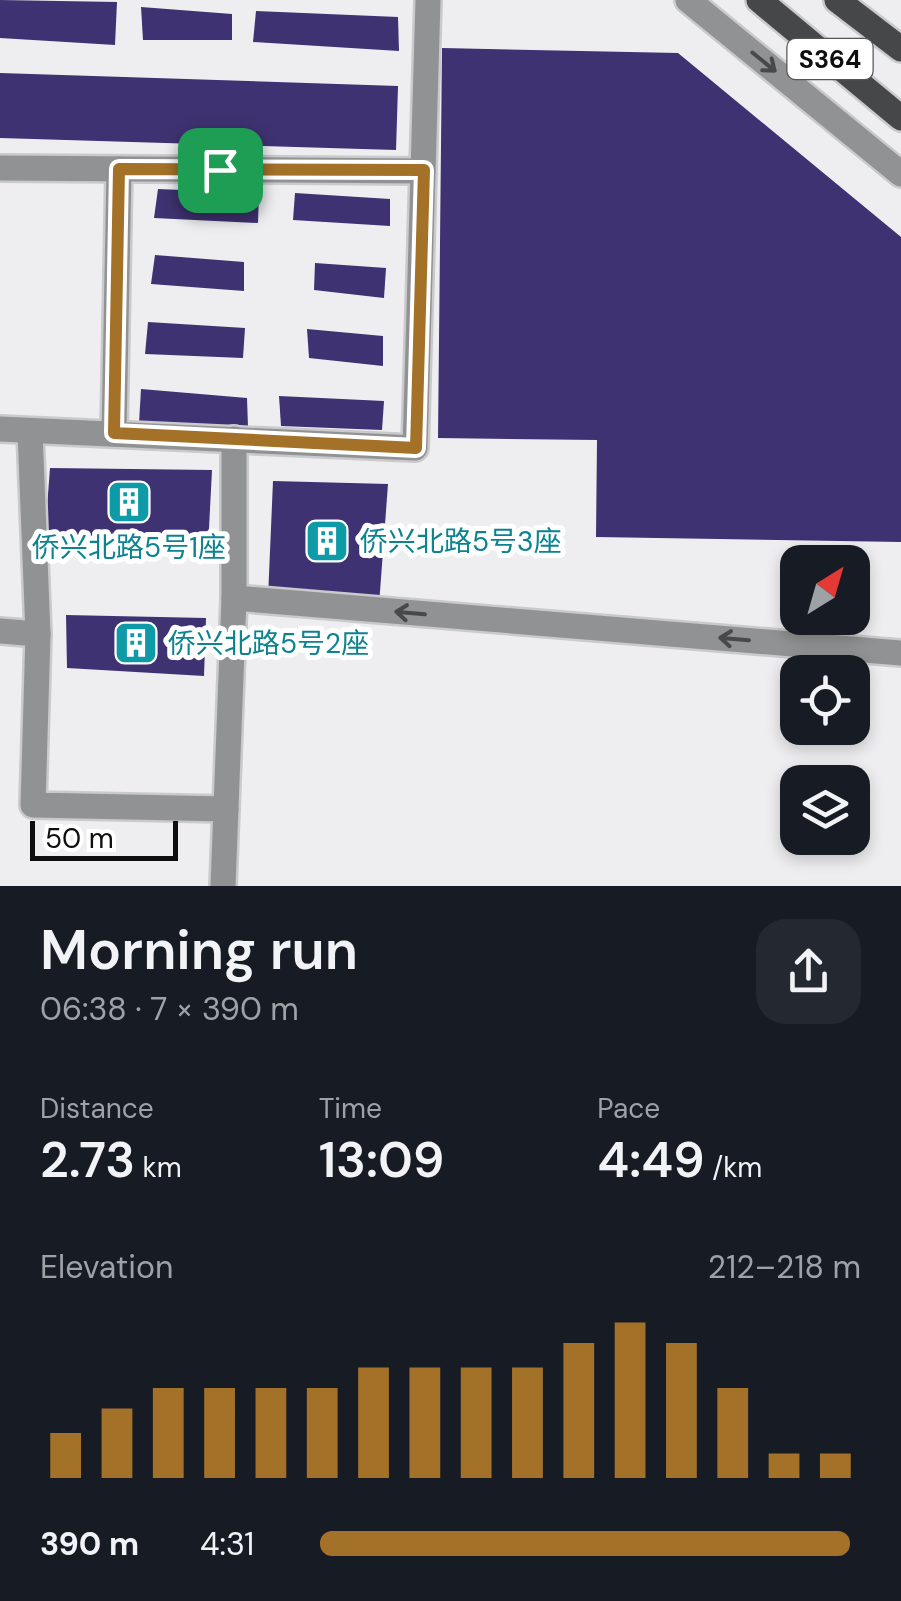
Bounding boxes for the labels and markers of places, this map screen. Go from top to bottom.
pin [178,128,263,213]
building icon: 侨兴北路5号1座 [106,479,152,525]
building icon: 侨兴北路5号3座 [304,518,350,564]
place label: 侨兴北路5号3座 [360,523,562,560]
place label: 侨兴北路5号1座 [32,529,226,566]
building icon: 侨兴北路5号2座 [113,620,159,666]
place label: 侨兴北路5号2座 [168,625,369,662]

